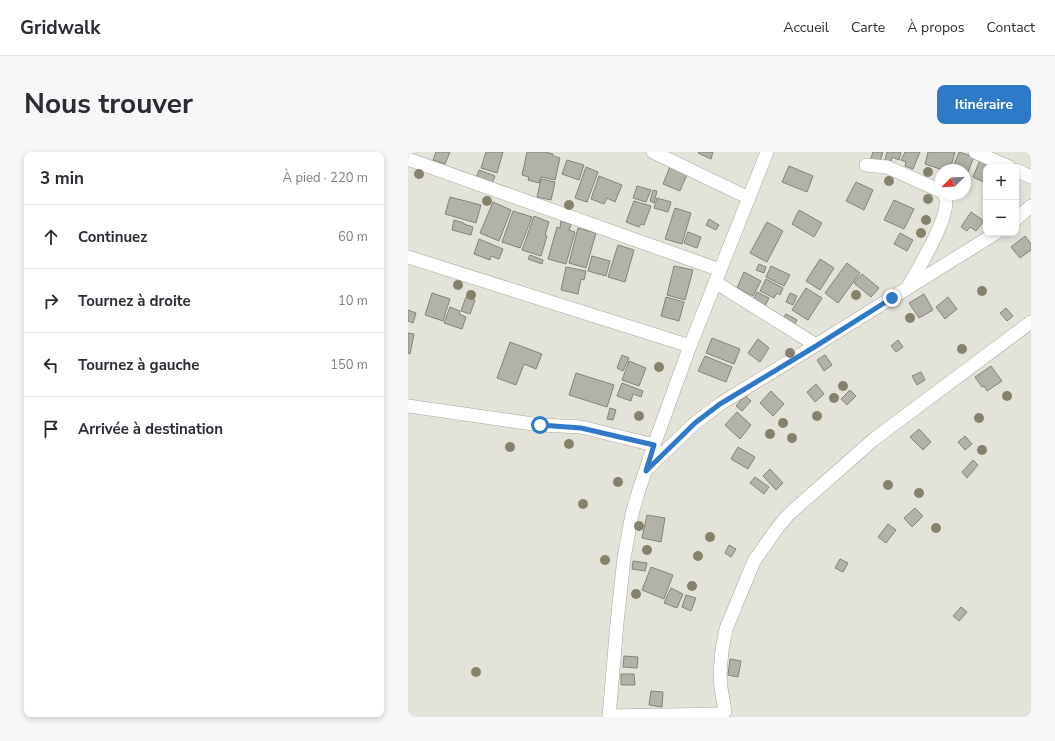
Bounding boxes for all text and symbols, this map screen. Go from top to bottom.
text: Gridwalk [20,15,100,41]
text: Accueil [783,18,829,37]
text: Carte [851,18,885,37]
text: À propos [907,18,965,37]
text: Contact [987,18,1035,37]
text: Nous trouver [24,85,193,123]
button: Itinéraire [937,85,1031,124]
north arrow [935,164,971,200]
map controls [983,164,1019,236]
button: + [983,164,1019,200]
text: 3 min [40,167,84,190]
text: À pied · 220 m [283,169,368,187]
button: − [983,200,1019,236]
icon: ahead [40,226,62,248]
text: Continuez [78,227,147,247]
text: 60 m [338,228,368,246]
route end [883,289,901,307]
icon: right [40,290,62,312]
text: Tournez à droite [78,291,191,311]
text: 10 m [338,292,368,310]
icon: left [40,354,62,376]
text: Tournez à gauche [78,355,200,375]
text: 150 m [330,356,368,374]
route start [531,416,549,434]
icon: arrive [40,418,62,440]
text: Arrivée à destination [78,419,223,439]

